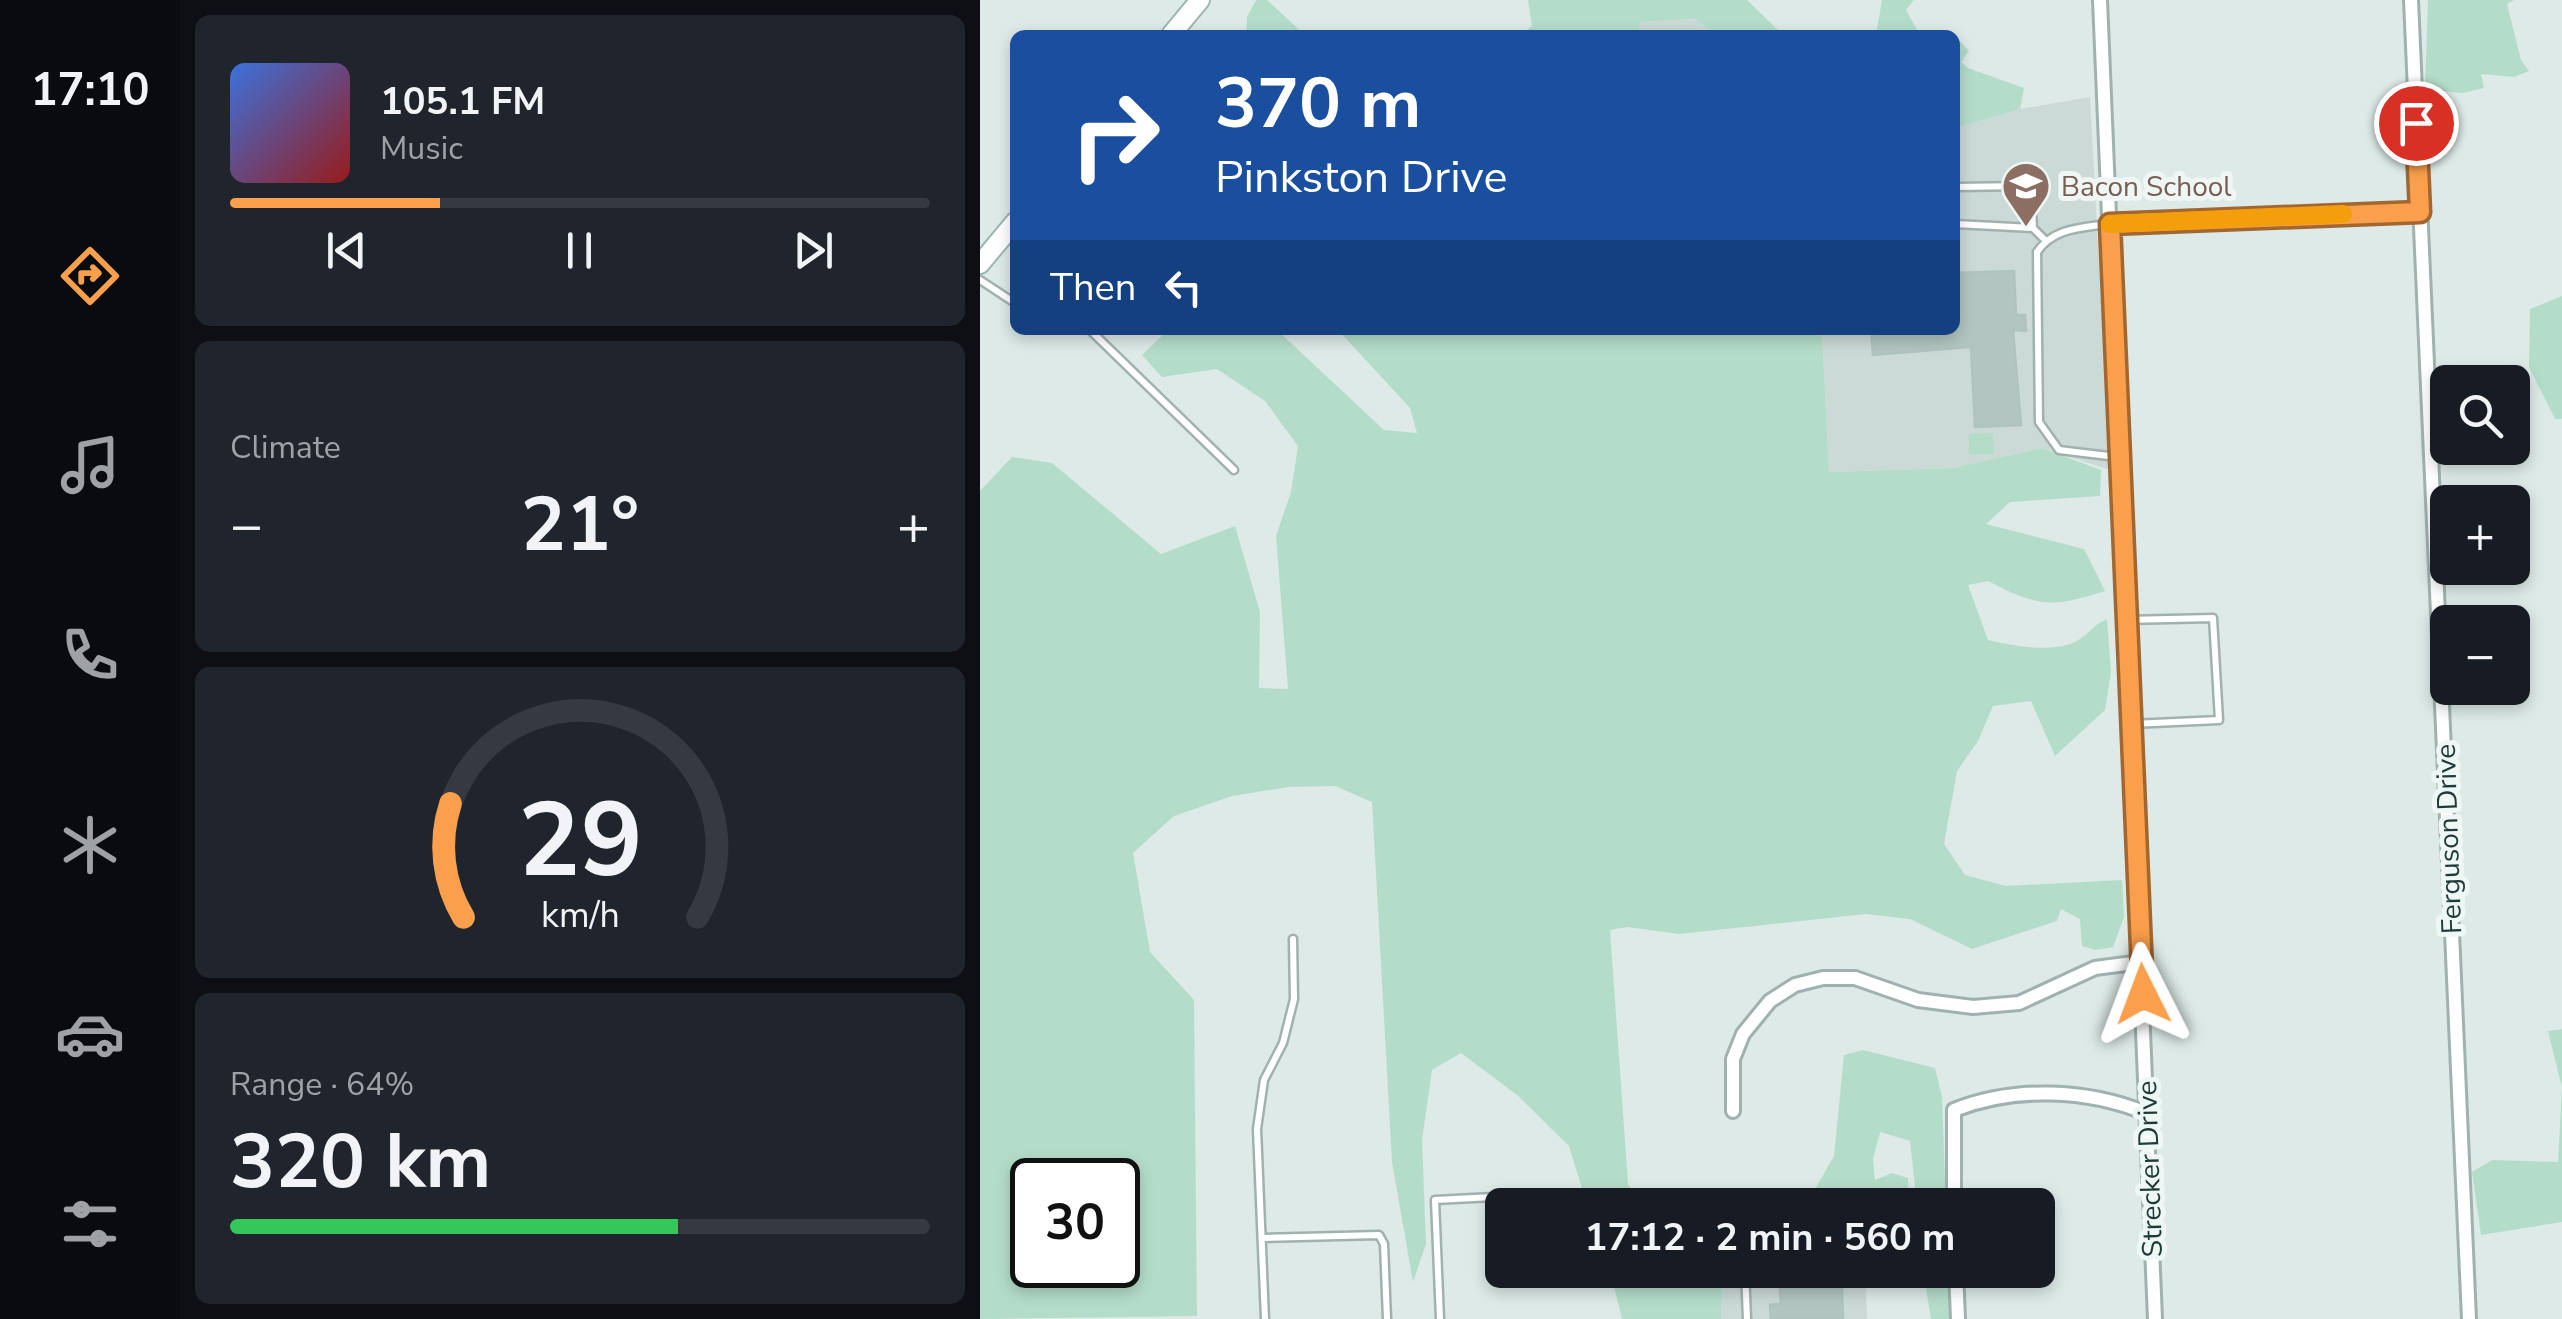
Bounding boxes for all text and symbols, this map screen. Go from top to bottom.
text: 370 m [1215,56,1421,152]
text: 17:10 [30,60,150,121]
icon: right [1050,70,1180,200]
text: 105.1 FM [380,76,545,127]
pin [2374,81,2459,166]
icon: arrive [2389,96,2444,151]
text: Music [380,127,463,170]
text: Pinkston Drive [1215,147,1507,208]
school or university icon: Bacon School [2000,160,2052,228]
place label: Bacon School [2061,168,2232,206]
icon: previous [319,223,374,278]
icon: pause [552,223,607,278]
icon: next [786,223,841,278]
icon: directions [55,241,125,311]
icon: left [1156,260,1211,315]
text: Then [1050,262,1136,313]
map controls [2430,365,2530,705]
button: search [2430,365,2530,465]
text: Climate [230,426,341,469]
icon: music [55,430,125,500]
text: 21° [521,474,639,576]
button: + [2430,485,2530,585]
text: − [230,488,263,563]
text: + [897,488,930,563]
button: − [2430,605,2530,705]
icon: phone [55,620,125,690]
street label: Ferguson Drive [2427,743,2471,935]
text: 29 [518,770,642,912]
icon: climate [55,810,125,880]
text: km/h [541,891,619,940]
position arrow [2091,942,2195,1046]
icon: car [55,999,125,1069]
text: Range · 64% [230,1063,414,1106]
street label: Strecker Drive [2128,1080,2172,1258]
text: 320 km [230,1111,491,1213]
speed limit sign: 30 [1010,1158,1140,1288]
icon: filters [55,1189,125,1259]
text: 17:12 · 2 min · 560 m [1585,1212,1955,1263]

